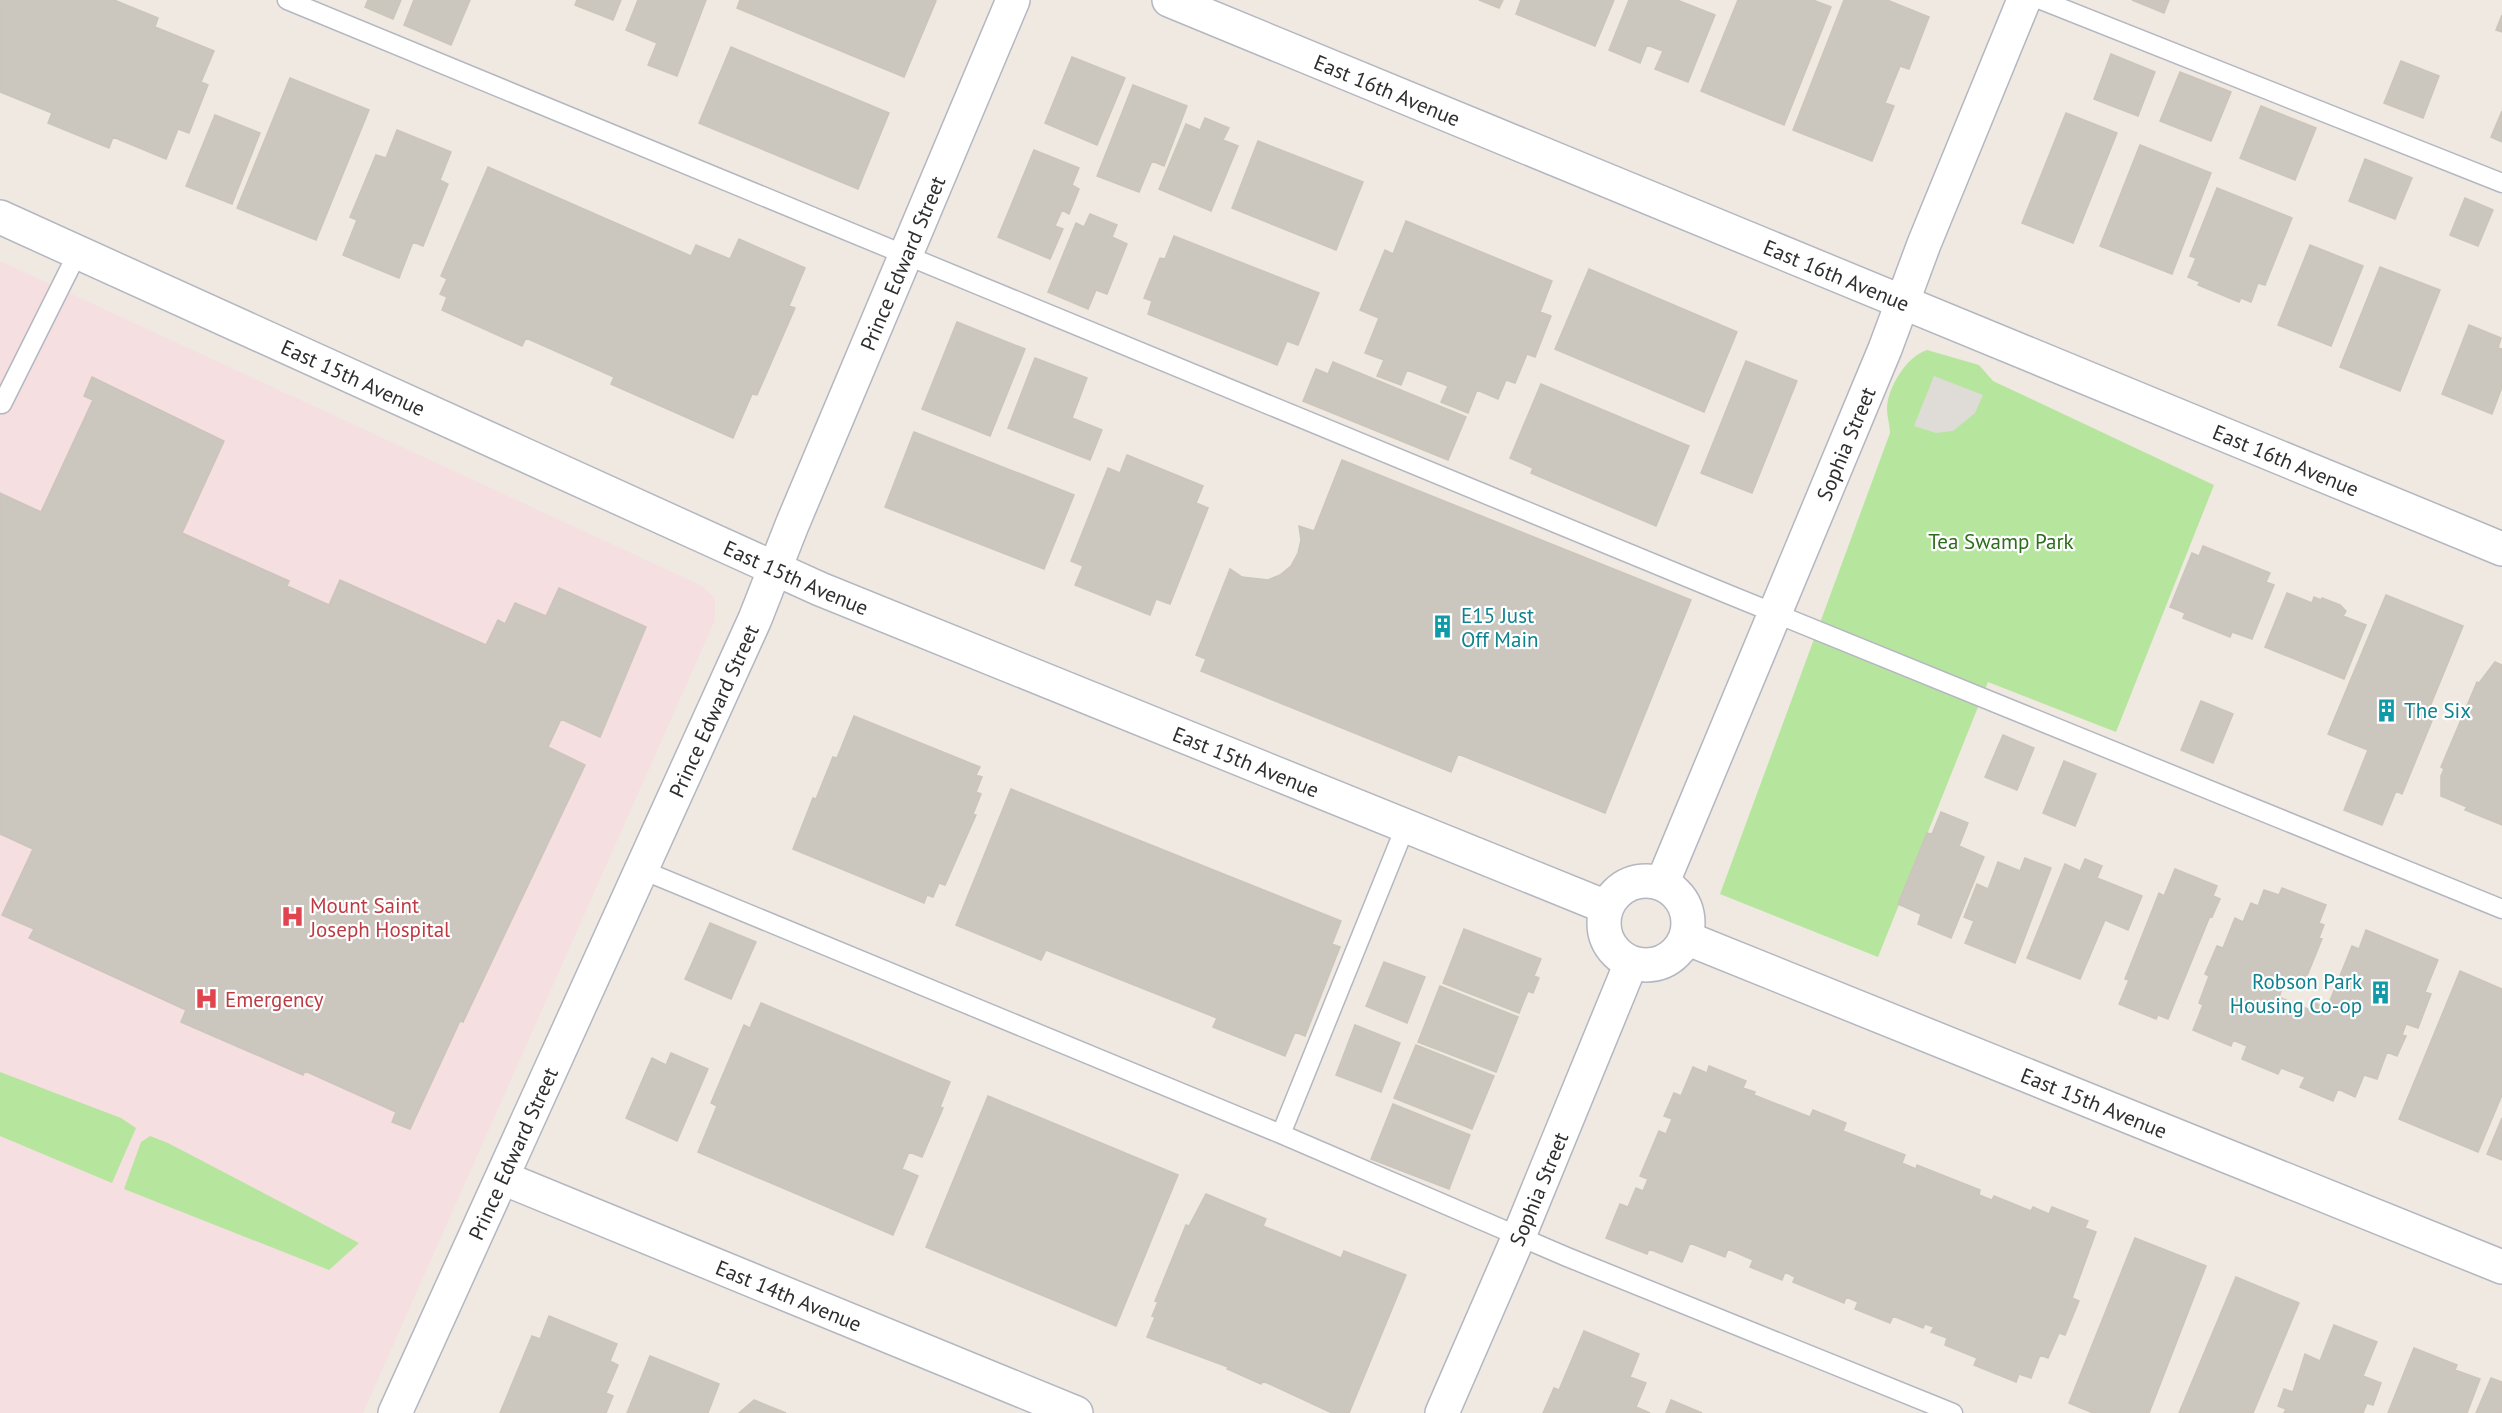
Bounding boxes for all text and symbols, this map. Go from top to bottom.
street label: East 16th Avenue [1310,48,1464,132]
street label: Prince Edward Street [854,172,951,354]
street label: East 16th Avenue [1760,233,1914,317]
street label: East 15th Avenue [277,333,430,422]
street label: Sophia Street [1810,383,1881,505]
street label: East 16th Avenue [2209,418,2363,502]
park label: Tea Swamp Park [1928,528,2074,555]
street label: East 15th Avenue [720,534,873,621]
place label: E15 Just Off Main [1461,602,1539,653]
building icon: E15 Just Off Main [1430,614,1456,640]
street label: Prince Edward Street [663,620,764,801]
building icon: The Six [2373,697,2399,723]
place label: The Six [2404,697,2471,724]
street label: East 15th Avenue [1169,720,1323,803]
place label: Mount Saint Joseph Hospital [309,892,450,943]
hospital icon: Mount Saint Joseph Hospital [279,904,305,930]
place label: Robson Park Housing Co-op [2230,968,2362,1019]
building icon: Robson Park Housing Co-op [2367,980,2393,1006]
hospital icon: Emergency [194,986,220,1012]
place label: Emergency [225,986,324,1013]
street label: East 15th Avenue [2017,1061,2171,1144]
street label: Prince Edward Street [462,1063,564,1244]
street label: Sophia Street [1503,1128,1574,1250]
street label: East 14th Avenue [712,1253,866,1337]

